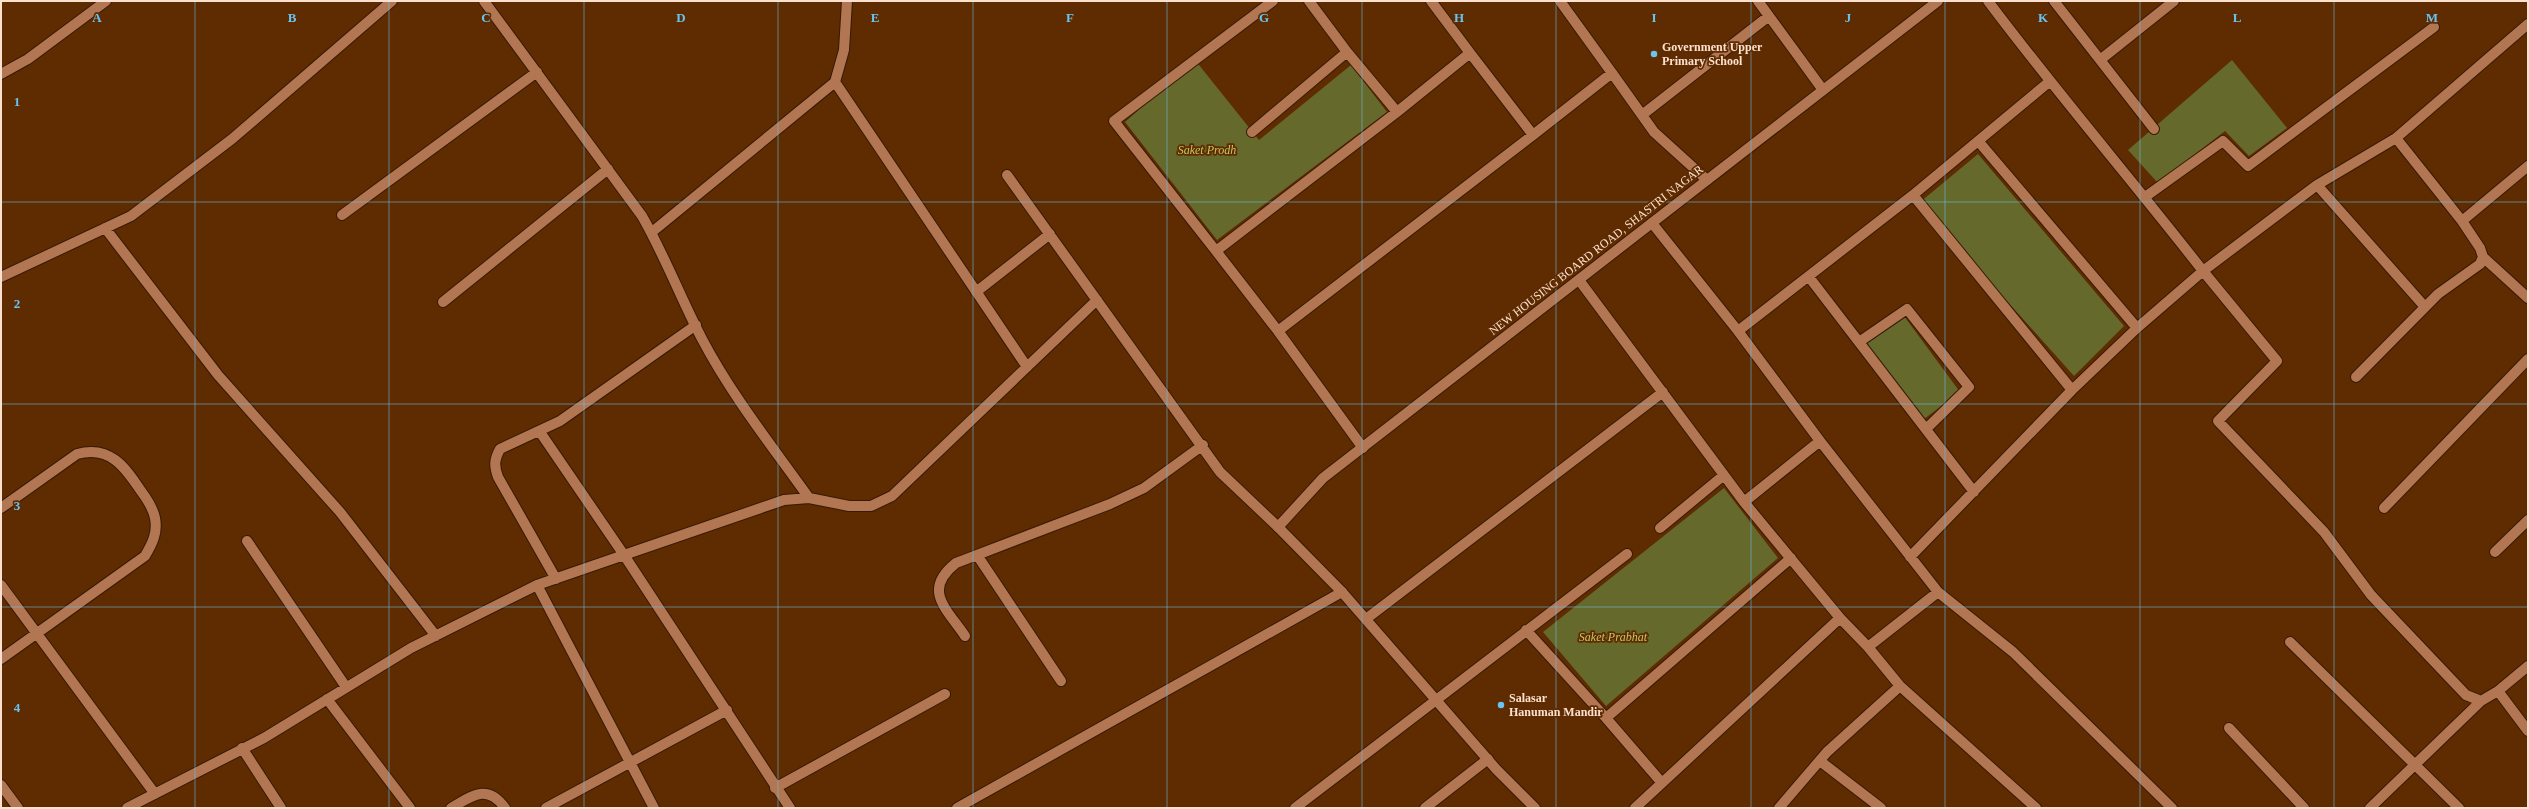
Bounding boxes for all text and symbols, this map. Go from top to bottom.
text: A [92,10,102,25]
text: B [288,10,297,25]
text: C [481,10,491,25]
text: D [676,10,686,25]
text: E [871,10,879,25]
text: F [1066,10,1074,25]
text: G [1259,10,1269,25]
text: H [1454,10,1464,25]
text: I [1651,10,1657,25]
text: J [1845,10,1852,25]
text: K [2038,10,2049,25]
text: L [2233,10,2242,25]
text: M [2426,10,2438,25]
place label: Government Upper Primary School [1662,40,1763,68]
marker: Government Upper Primary School [1649,49,1659,59]
text: 1 [14,94,20,109]
park label: Saket Prodh [1178,143,1236,157]
street label: NEW HOUSING BOARD ROAD, SHASTRI NAGAR [1486,162,1706,338]
text: 2 [14,296,20,311]
text: 3 [14,498,21,513]
park label: Saket Prabhat [1579,630,1648,644]
place label: Salasar Hanuman Mandir [1509,691,1603,719]
text: 4 [14,700,21,715]
marker: Salasar Hanuman Mandir [1496,700,1506,710]

